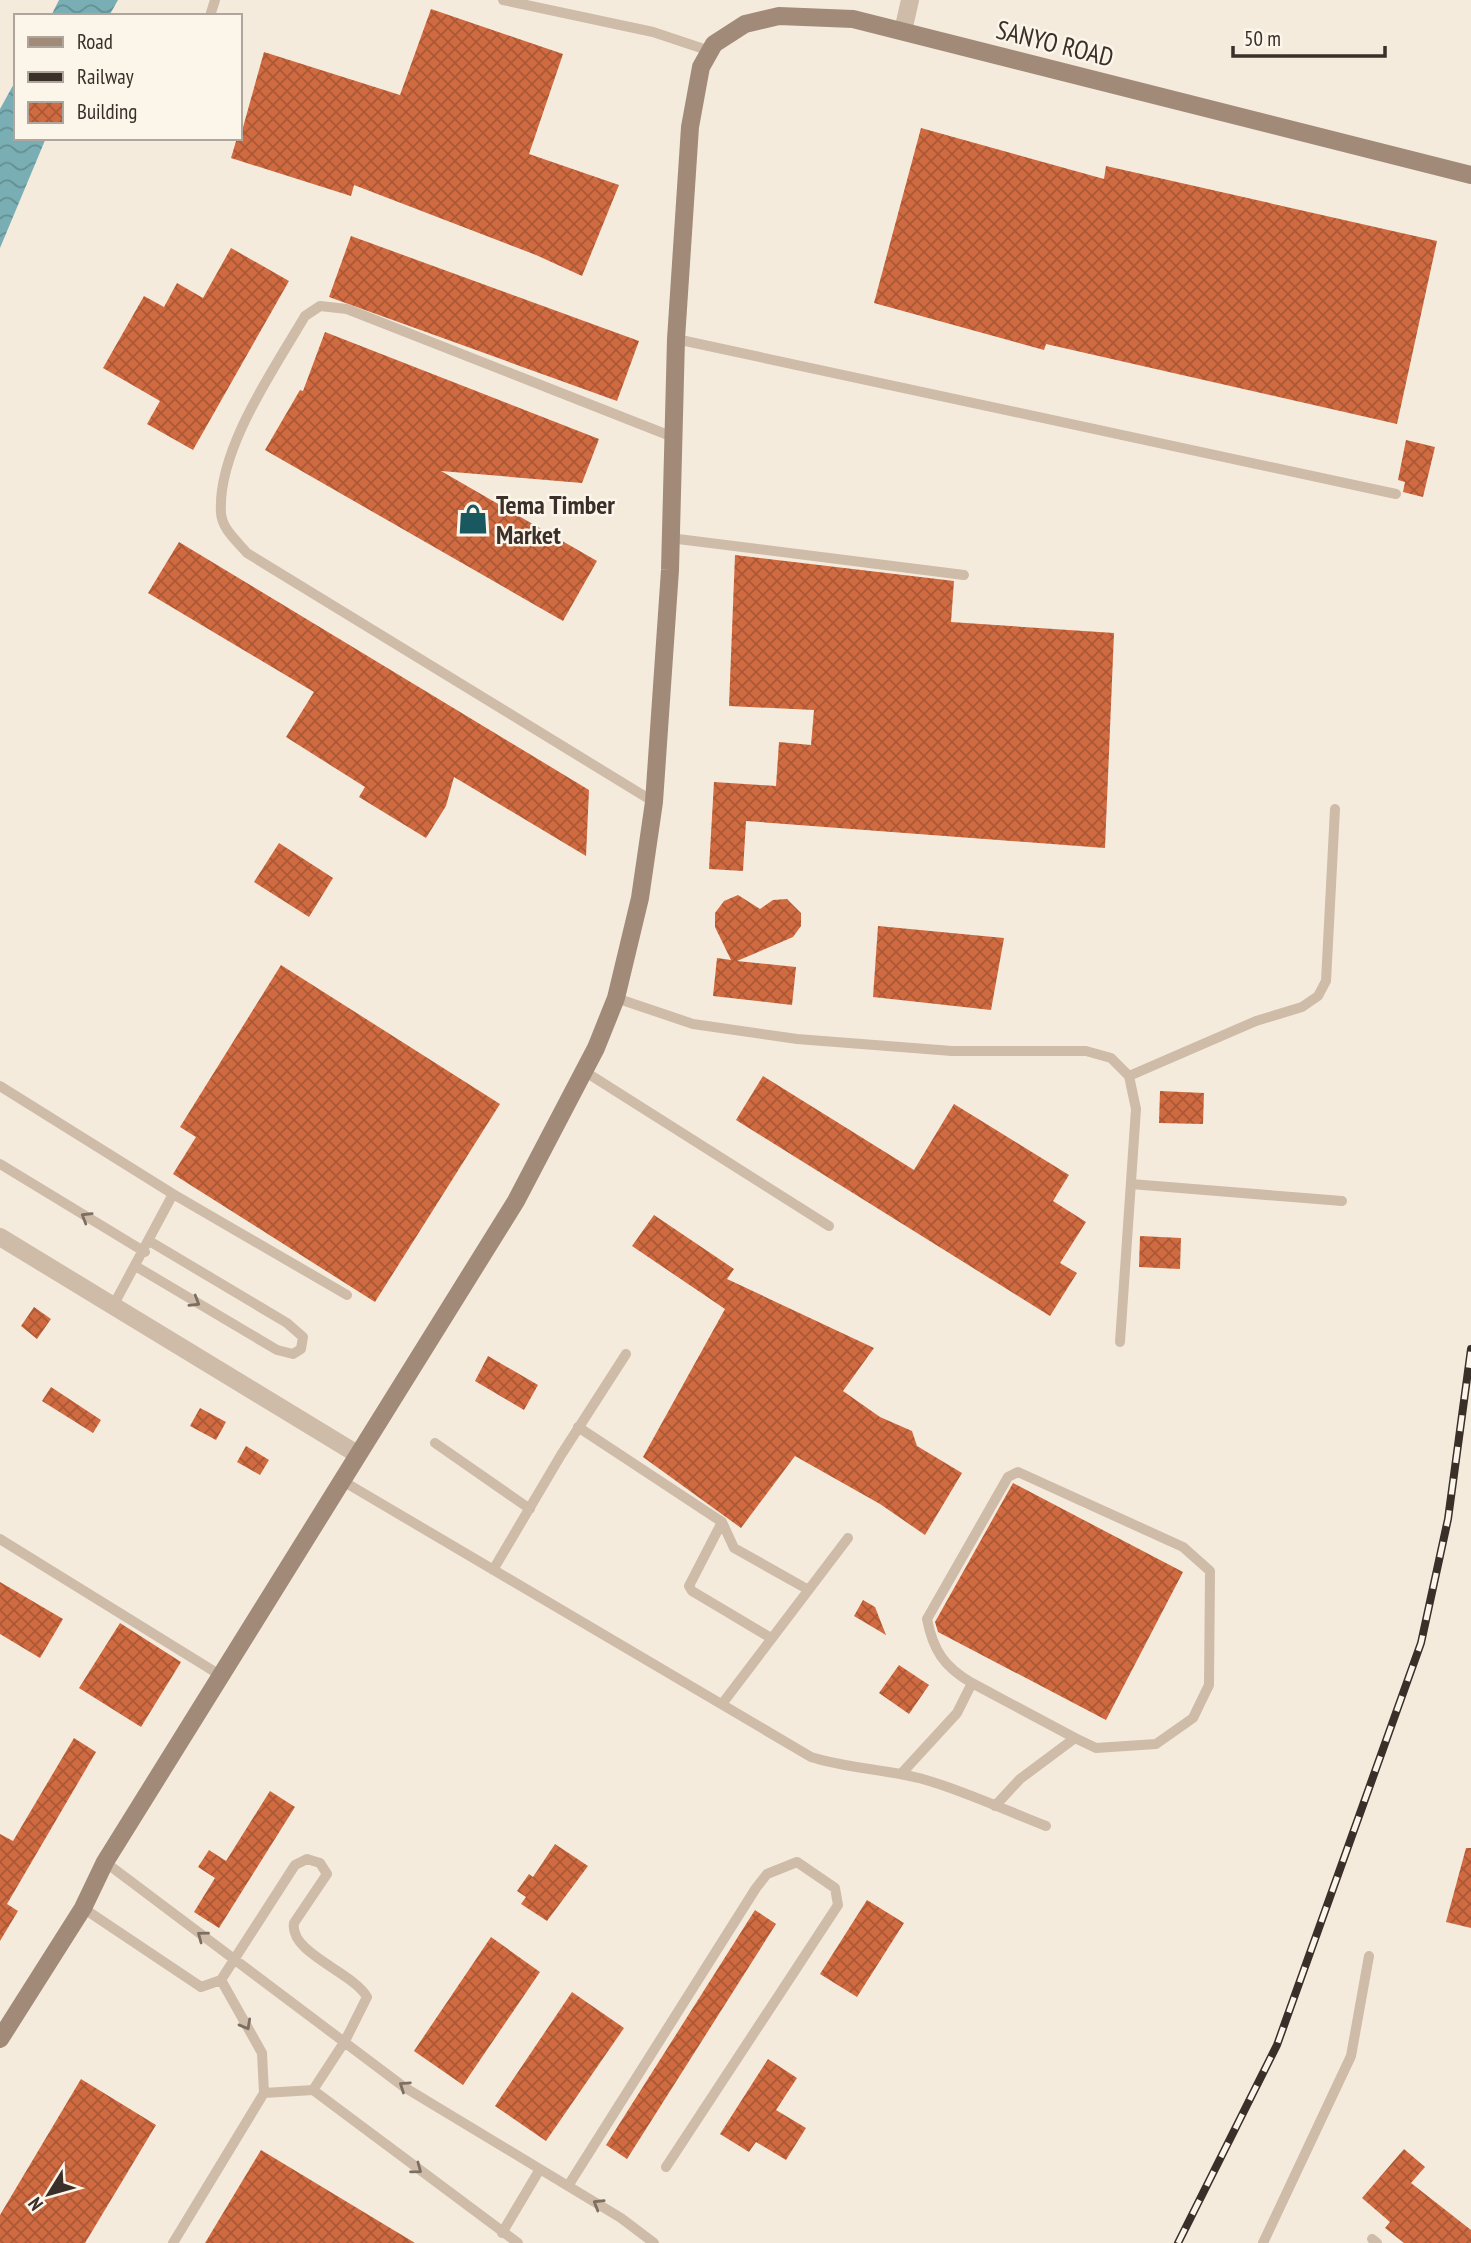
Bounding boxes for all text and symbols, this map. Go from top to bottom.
street label: SANYO ROAD [993,13,1117,73]
legend [14,14,242,140]
scale bar [1233,14,1385,58]
text: 50 m [1244,25,1281,52]
text: Road [77,28,113,55]
text: Railway [77,63,134,90]
text: Building [77,98,137,125]
place label: Tema Timber Market [496,488,615,551]
shop icon: Tema Timber Market [456,502,490,536]
one-way arrow [81,1212,94,1225]
one-way arrow [188,1294,201,1307]
one-way arrow [197,1932,209,1944]
one-way arrow [238,2018,251,2030]
one-way arrow [399,2082,412,2094]
north arrow [14,2159,84,2229]
one-way arrow [409,2161,422,2173]
text: N [23,2193,48,2216]
one-way arrow [593,2200,606,2213]

